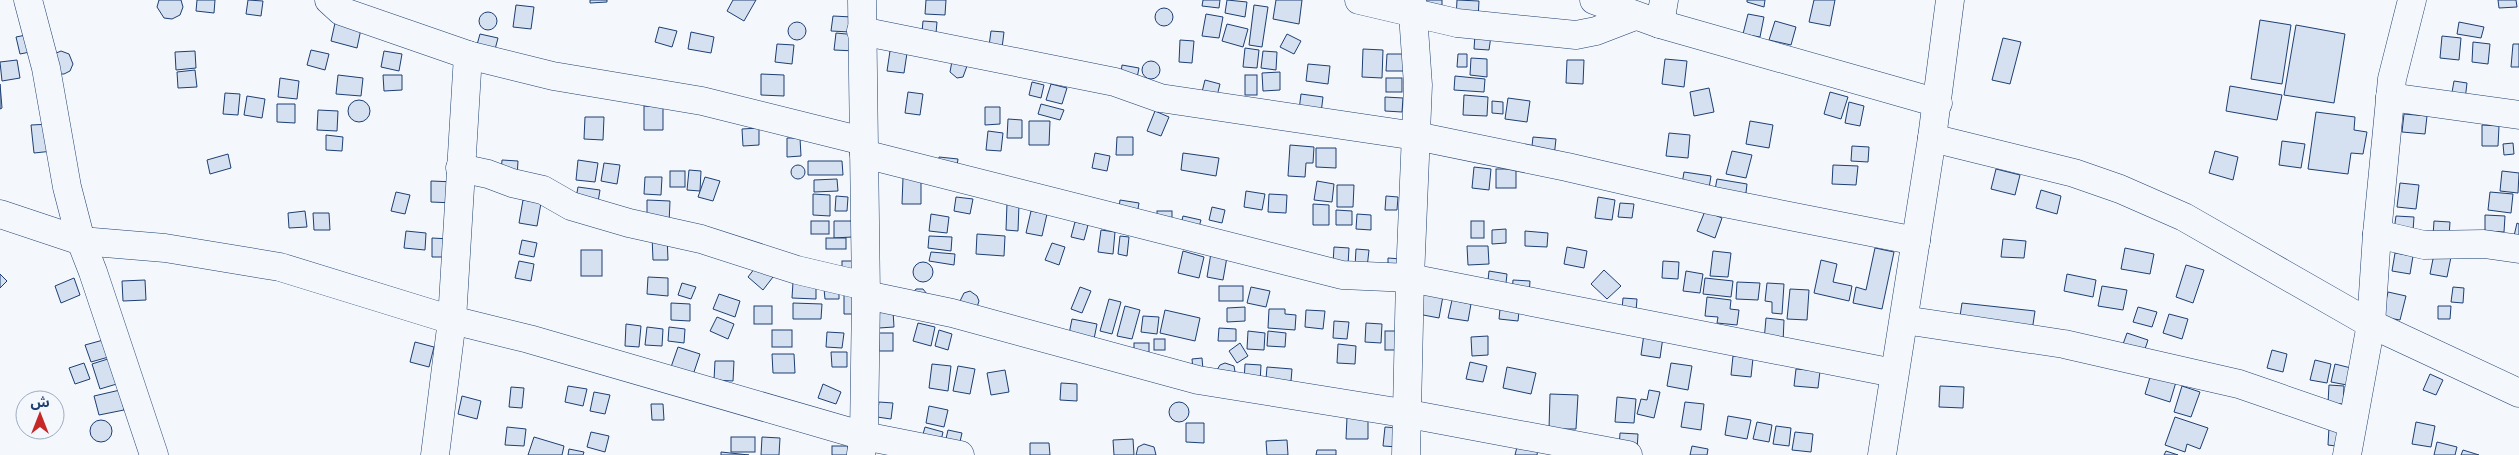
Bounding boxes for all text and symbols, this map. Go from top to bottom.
north arrow [15,390,65,440]
text: ش [30,394,50,411]

